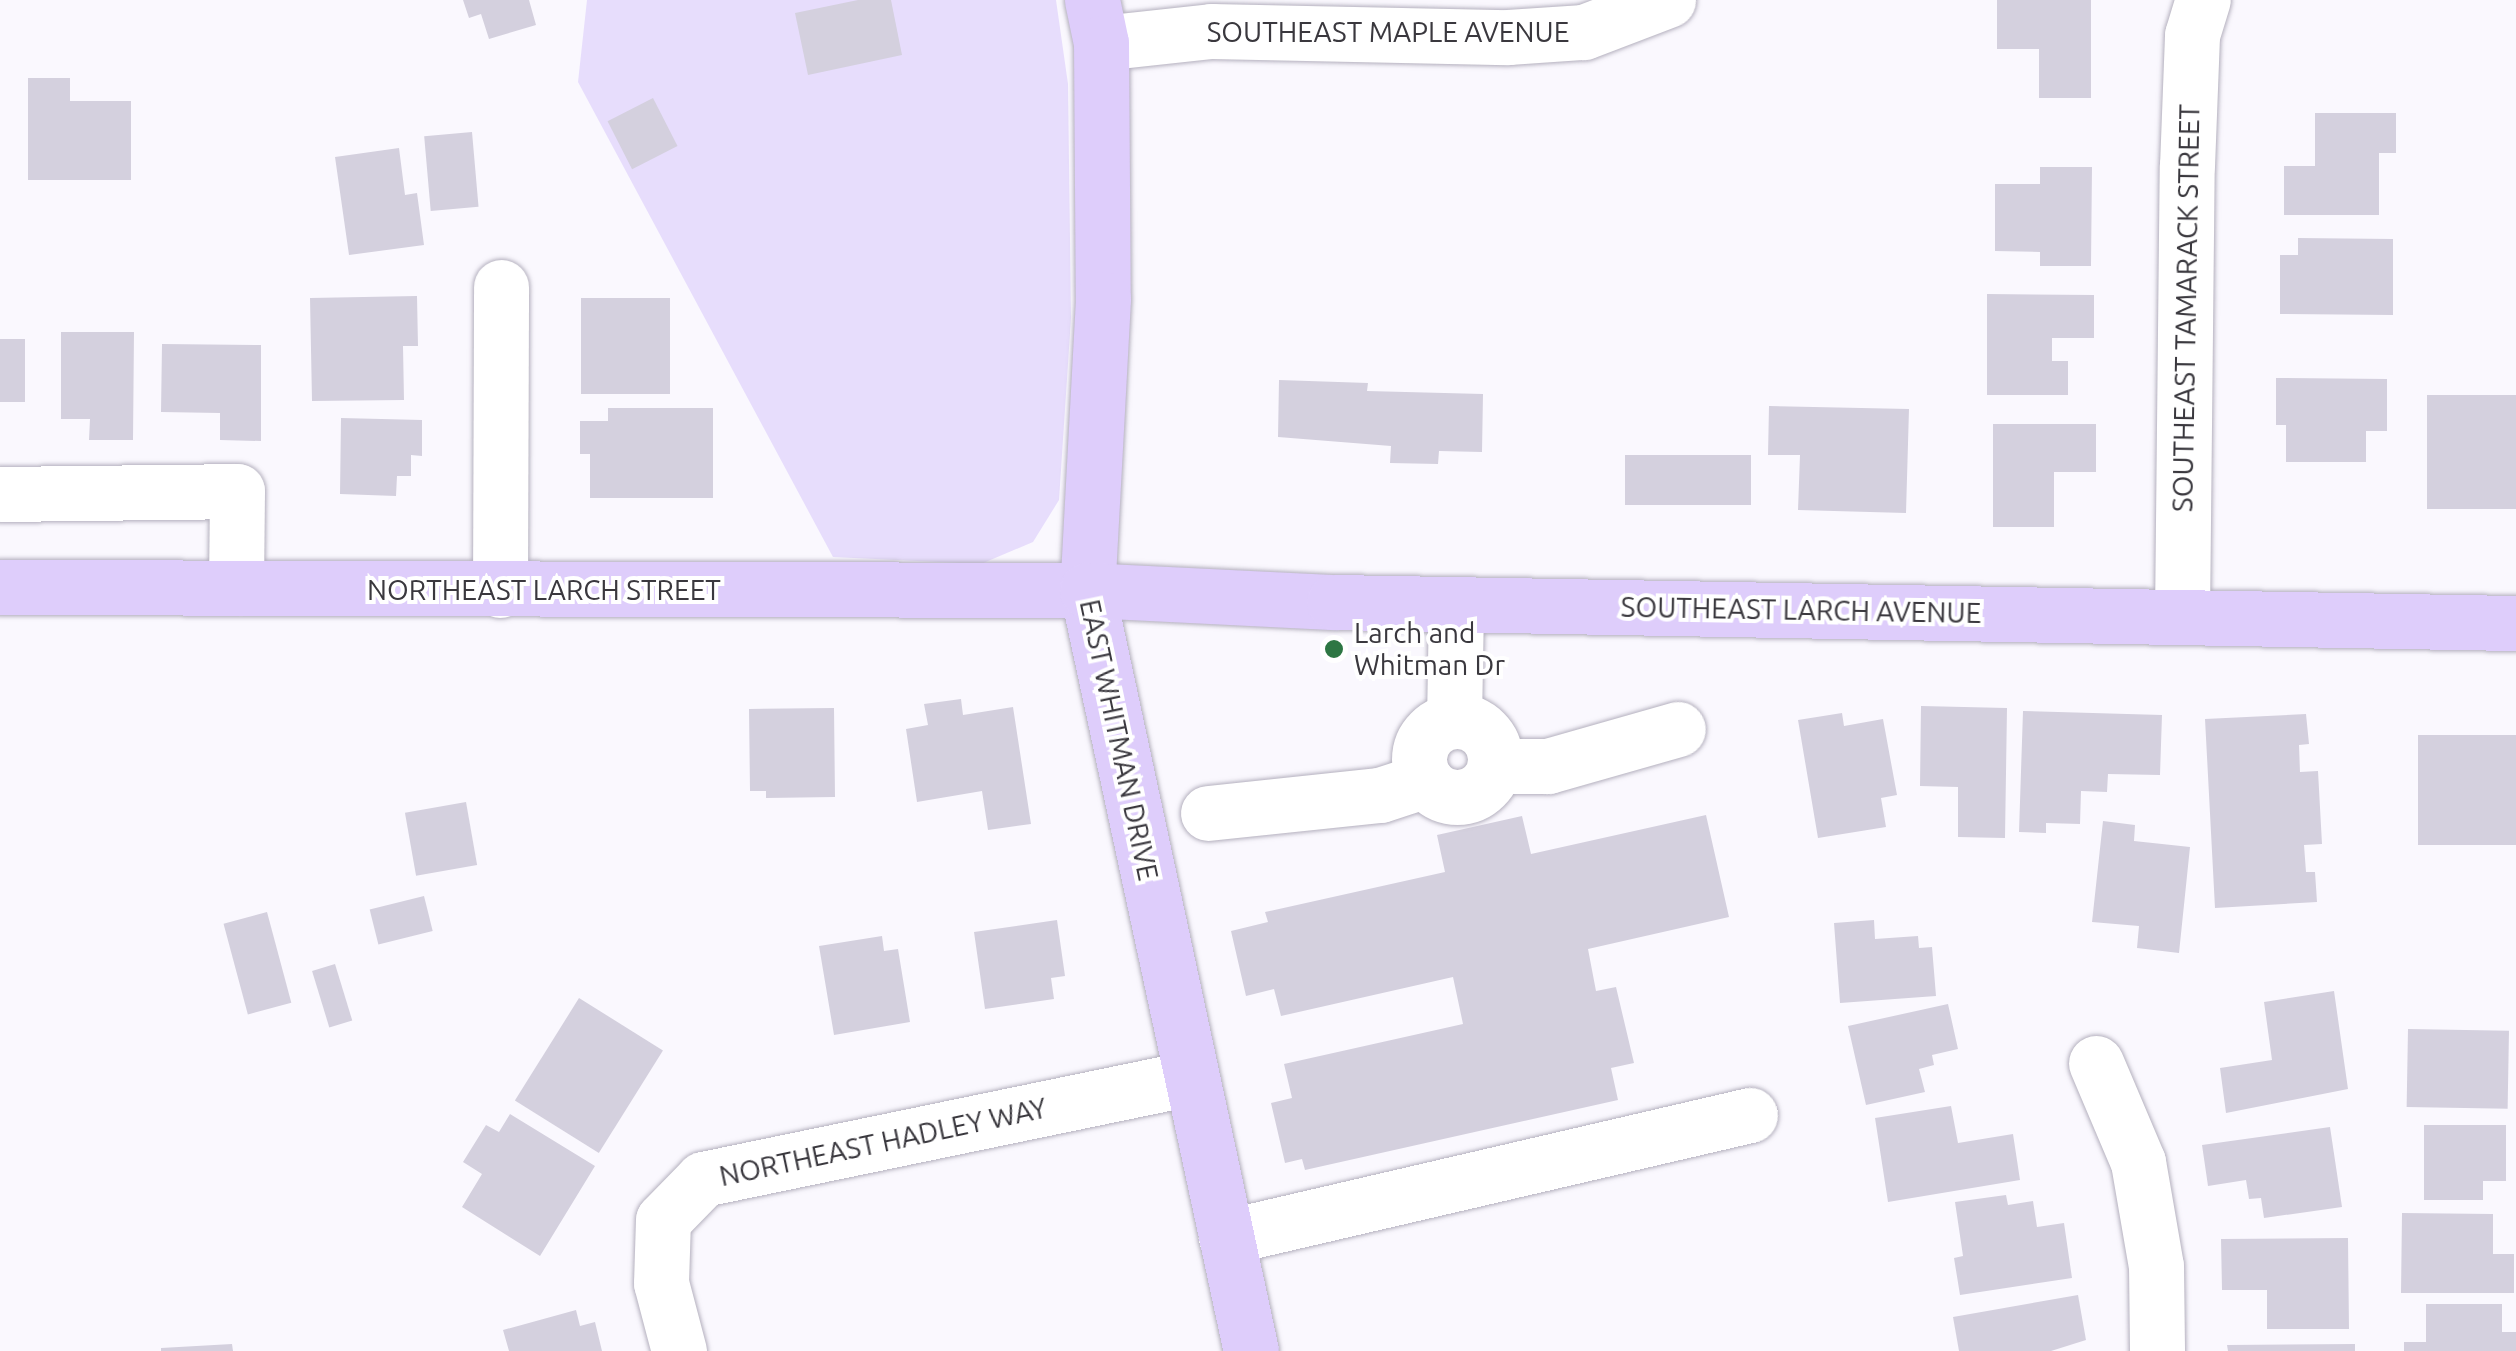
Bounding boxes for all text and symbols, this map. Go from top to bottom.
street label: SOUTHEAST MAPLE AVENUE [1207,15,1569,49]
street label: SOUTHEAST TAMARACK STREET [2166,104,2206,512]
street label: NORTHEAST LARCH STREET [367,573,721,607]
street label: SOUTHEAST LARCH AVENUE [1620,590,1982,630]
street label: EAST WHITMAN DRIVE [1073,596,1165,884]
place label: Larch and Whitman Dr [1354,616,1505,682]
marker: Larch and Whitman Dr [1323,638,1345,660]
street label: NORTHEAST HADLEY WAY [716,1091,1050,1193]

